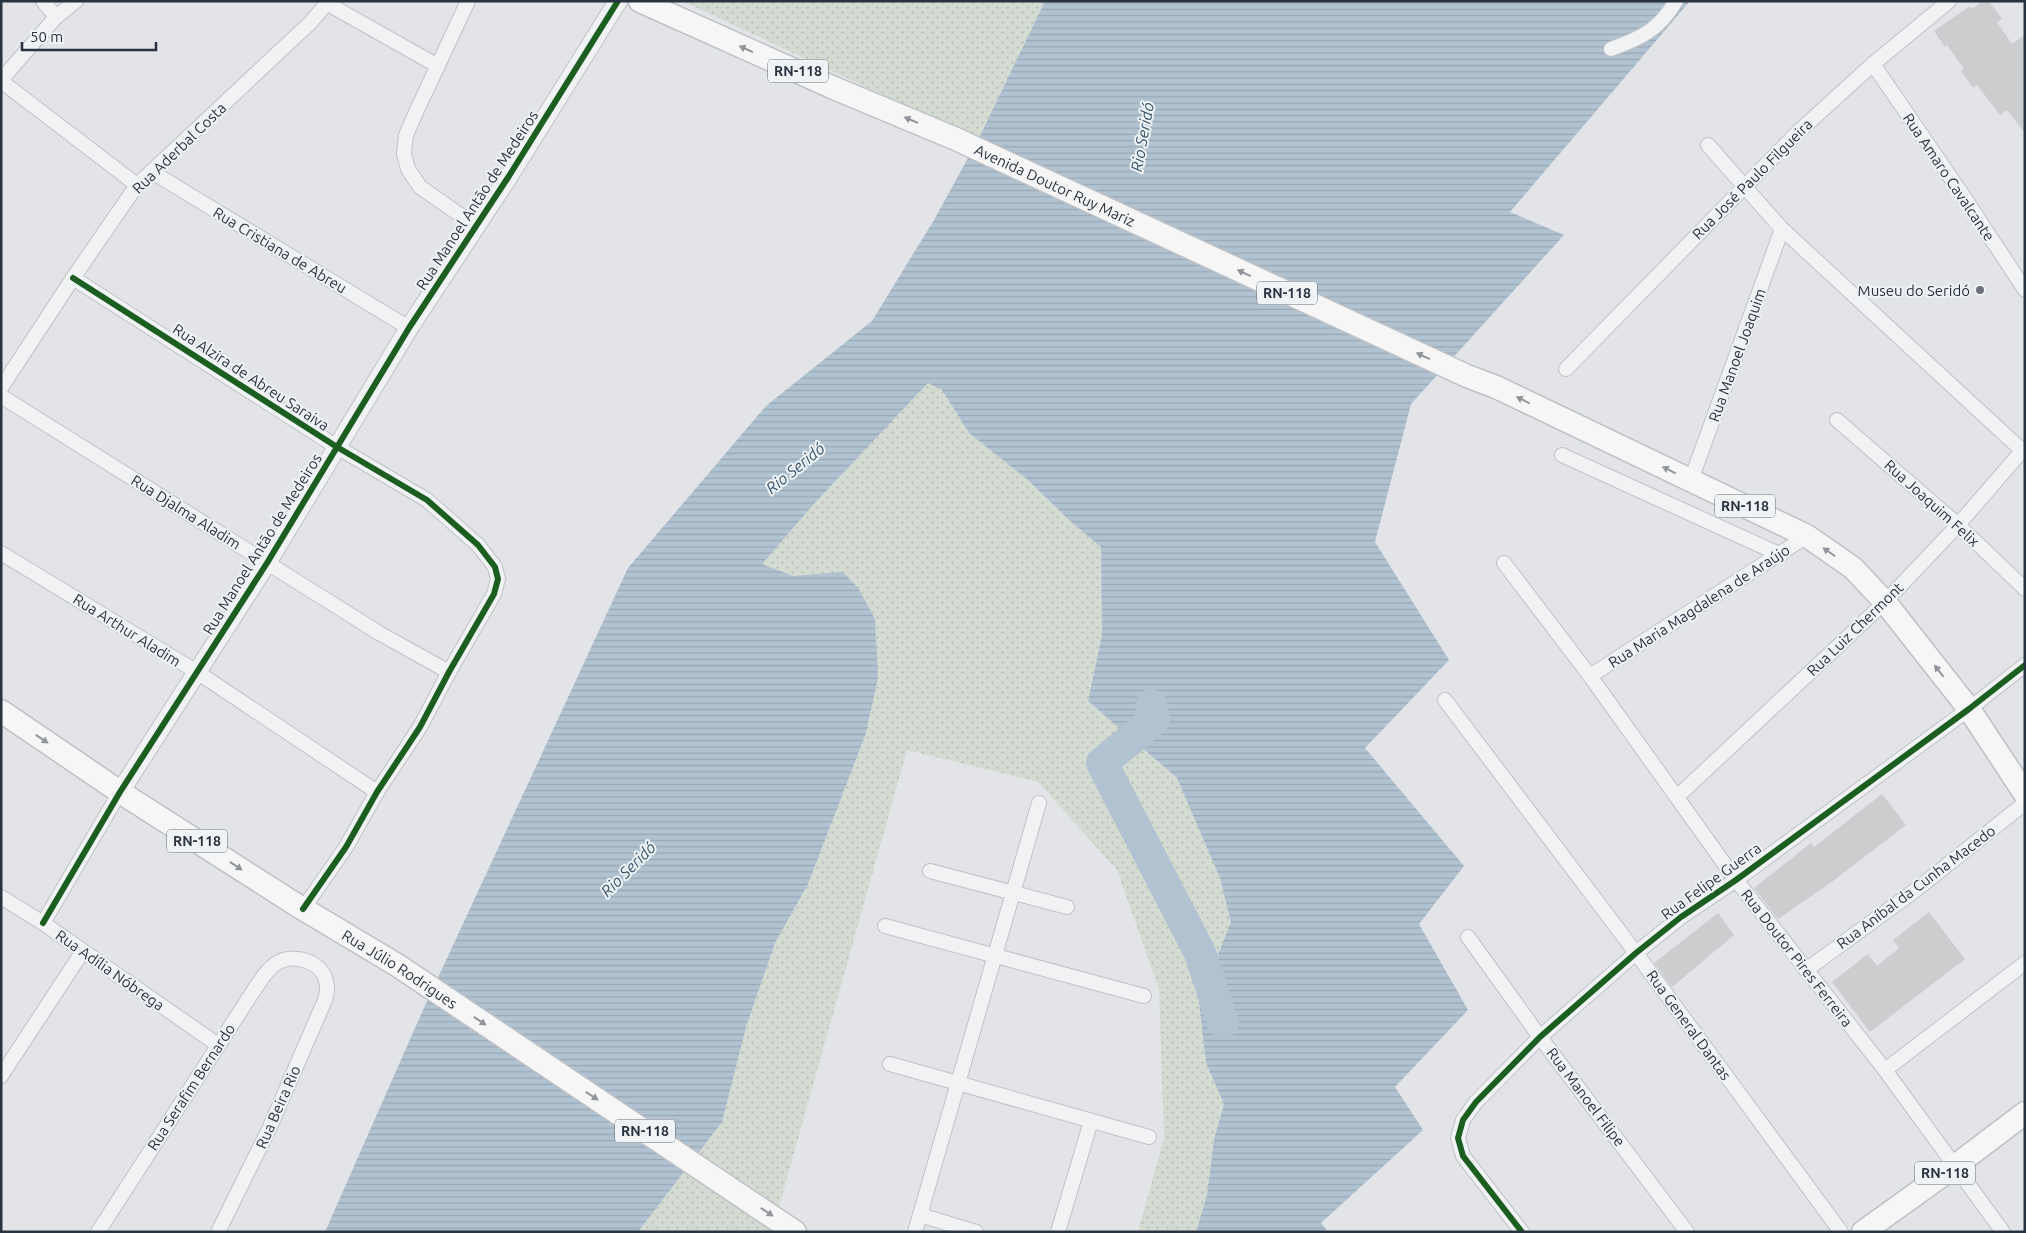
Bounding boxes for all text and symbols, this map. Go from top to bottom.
scale bar [22,20,156,52]
text: 50 m [30,28,63,45]
one-way arrow [739,44,753,52]
road number: RN-118 [768,59,828,82]
street label: Rua Aderbal Costa [129,99,229,197]
water label: Rio Seridó [1127,101,1157,173]
street label: Rua Manoel Antão de Medeiros [413,107,541,293]
street label: Rua Amaro Cavalcante [1900,110,1998,244]
street label: Rua José Paulo Filgueira [1688,115,1816,243]
one-way arrow [904,116,918,124]
street label: Avenida Doutor Ruy Mariz [972,140,1138,229]
street label: Rua Cristiana de Abreu [210,203,350,297]
one-way arrow [1237,269,1251,277]
road number: RN-118 [1257,282,1317,304]
place label: Museu do Seridó [1858,282,1970,299]
marker: Museu do Seridó [1974,284,1986,296]
street label: Rua Manoel Joaquim [1705,286,1769,424]
street label: Rua Alzira de Abreu Saraiva [170,320,332,434]
one-way arrow [1416,351,1430,359]
one-way arrow [1516,395,1530,403]
water label: Rio Seridó [762,439,828,497]
street label: Rua Manoel Antão de Medeiros [199,450,325,638]
street label: Rua Joaquim Felix [1881,456,1983,550]
one-way arrow [1662,466,1676,474]
street label: Rua Djalma Aladim [128,471,244,553]
road number: RN-118 [1715,494,1775,518]
street label: Rua Maria Magdalena de Araújo [1605,541,1793,671]
one-way arrow [1822,547,1836,557]
street label: Rua Luiz Chermont [1803,579,1907,679]
street label: Rua Arthur Aladim [70,590,184,670]
one-way arrow [1933,665,1944,678]
one-way arrow [35,734,48,743]
street label: Rua Aníbal da Cunha Macedo [1833,822,1999,952]
road number: RN-118 [167,829,227,852]
water label: Rio Seridó [597,838,659,900]
street label: Rua Felipe Guerra [1658,839,1764,923]
one-way arrow [230,861,243,871]
street label: Rua Doutor Pires Ferreira [1738,886,1856,1030]
street label: Rua Adília Nóbrega [53,926,167,1014]
street label: Rua Júlio Rodrigues [339,926,461,1012]
street label: Rua General Dantas [1643,967,1735,1083]
one-way arrow [474,1016,487,1026]
street label: Rua Serafim Bernardo [144,1021,238,1153]
street label: Rua Manoel Filipe [1543,1044,1629,1150]
street label: Rua Beira Rio [252,1063,304,1151]
one-way arrow [586,1092,599,1101]
road number: RN-118 [615,1120,675,1142]
road number: RN-118 [1915,1162,1975,1184]
one-way arrow [760,1207,773,1217]

